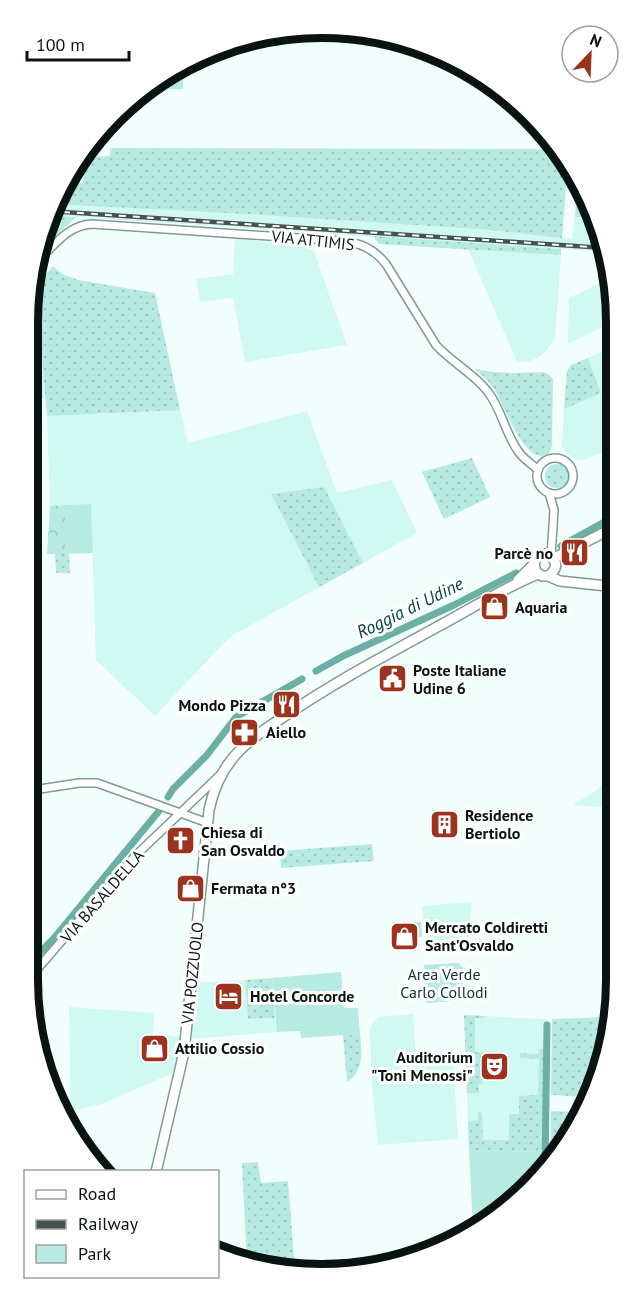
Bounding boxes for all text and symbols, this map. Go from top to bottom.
scale bar [27,24,129,62]
north arrow [560,24,620,84]
text: N [587,29,605,51]
text: 100 m [36,33,85,56]
street label: VIA ATTIMIS [270,226,355,254]
restaurant icon: Parcè no [558,537,590,569]
place label: Parcè no [495,543,553,563]
water label: Roggia di Udine [353,571,468,643]
shop icon: Aquaria [478,591,510,623]
place label: Aquaria [515,597,567,617]
place label: Poste Italiane Udine 6 [413,660,506,698]
public building icon: Poste Italiane Udine 6 [376,663,408,695]
restaurant icon: Mondo Pizza [271,689,303,721]
place label: Mondo Pizza [179,695,266,715]
pharmacy icon: Aiello [229,716,261,748]
place label: Aiello [266,722,307,742]
place label: Residence Bertiolo [465,805,533,843]
building icon: Residence Bertiolo [428,808,460,840]
place label: Chiesa di San Osvaldo [201,822,285,860]
church icon: Chiesa di San Osvaldo [164,825,196,857]
street label: VIA BASALDELLA [56,845,148,947]
shop icon: Fermata n°3 [174,872,206,904]
place label: Fermata n°3 [211,878,296,898]
place label: Mercato Coldiretti Sant'Osvaldo [425,917,548,955]
shop icon: Mercato Coldiretti Sant'Osvaldo [388,920,420,952]
street label: VIA POZZUOLO [177,921,207,1026]
park label: Area Verde Carlo Collodi [400,964,488,1002]
hotel icon: Hotel Concorde [213,980,245,1012]
place label: Hotel Concorde [250,986,354,1006]
shop icon: Attilio Cossio [138,1032,170,1064]
place label: Attilio Cossio [175,1038,265,1058]
place label: Auditorium "Toni Menossi" [371,1047,473,1085]
theatre icon: Auditorium "Toni Menossi" [478,1050,510,1082]
legend [24,1170,219,1278]
text: Road [78,1182,116,1205]
text: Railway [78,1212,139,1235]
text: Park [78,1242,111,1265]

